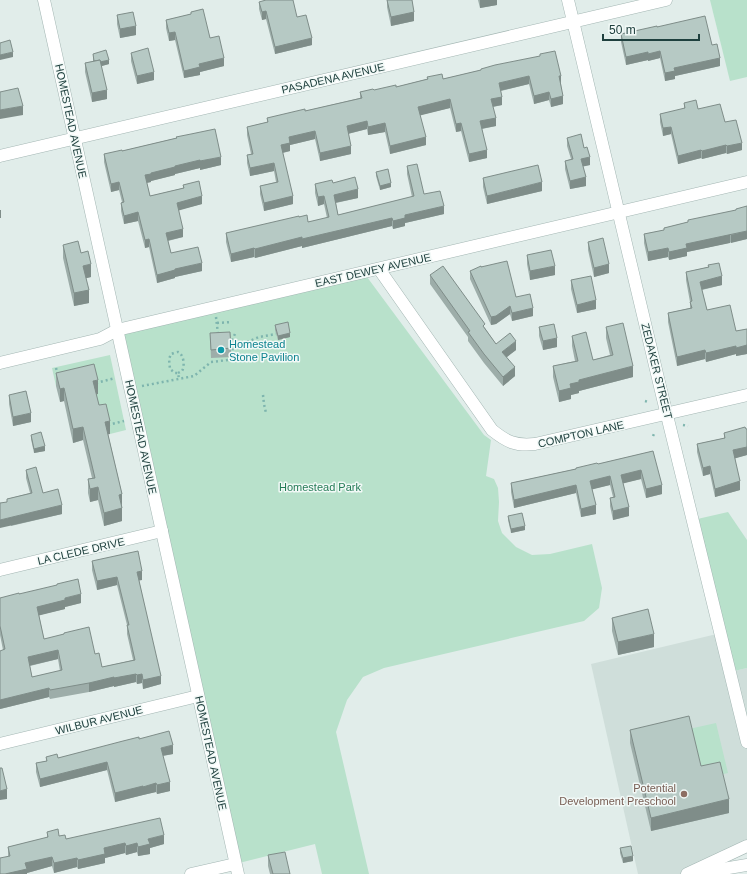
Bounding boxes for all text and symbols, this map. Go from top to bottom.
scale bar [603,16,699,42]
text: 50 m [609,23,636,37]
street label: PASADENA AVENUE [280,60,386,96]
street label: HOMESTEAD AVENUE [53,63,89,179]
street label: EAST DEWEY AVENUE [314,251,432,289]
street label: ZEDAKER STREET [639,322,675,420]
place label: Homestead Stone Pavilion [229,338,299,363]
marker: Homestead Stone Pavilion [216,345,226,355]
street label: HOMESTEAD AVENUE [123,379,159,495]
street label: COMPTON LANE [537,418,625,450]
park label: Homestead Park [279,481,361,493]
street label: LA CLEDE DRIVE [36,535,126,567]
street label: HOMESTEAD AVENUE [193,695,229,811]
street label: WILBUR AVENUE [54,703,144,737]
place label: Potential Development Preschool [559,782,676,807]
marker: Potential Development Preschool [679,789,689,799]

